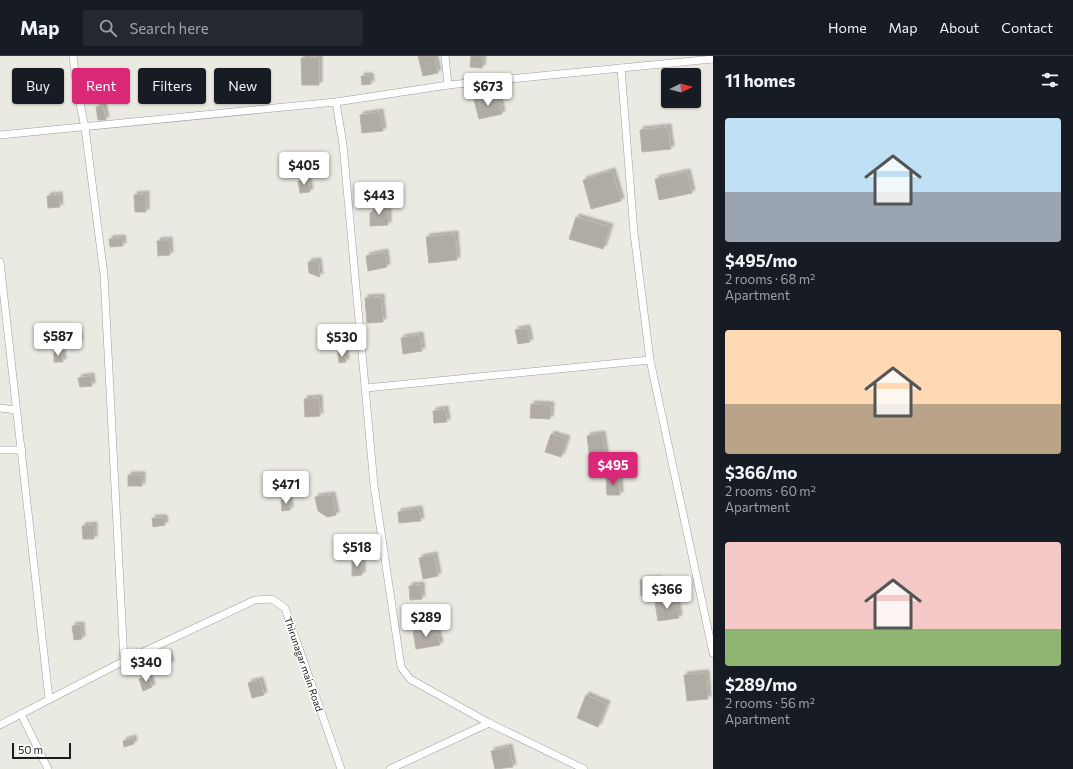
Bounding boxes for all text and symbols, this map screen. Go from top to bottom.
search box [83,10,363,46]
text: Map [20,16,59,39]
icon: search [97,17,119,39]
text: Search here [129,19,209,37]
text: Home [828,19,867,36]
text: Map [889,19,917,36]
text: About [939,19,979,36]
text: Contact [1001,19,1053,36]
chip: Buy [12,68,64,104]
chip: Rent [72,68,130,104]
chip: Filters [138,68,206,104]
chip: New [214,68,271,104]
north arrow [661,68,701,108]
map controls [661,68,701,108]
icon: filters [1039,69,1061,91]
text: 11 homes [725,70,795,91]
pin: $673 [464,73,512,107]
text: $673 [473,78,503,94]
icon: home [857,144,929,216]
pin: $405 [280,152,328,186]
text: $405 [288,157,320,173]
pin: $443 [355,182,403,216]
text: $443 [364,187,395,203]
text: $495/mo [725,250,797,271]
text: 2 rooms · 68 m² [725,271,815,287]
text: Apartment [725,287,790,303]
pin: $587 [34,323,82,357]
pin: $530 [318,324,366,358]
text: $587 [43,328,73,344]
text: $530 [326,329,358,345]
icon: home [857,356,929,428]
pin: $495 [589,452,637,486]
text: $495 [597,457,629,473]
text: $366/mo [725,462,797,483]
pin: $471 [262,471,310,505]
text: $471 [272,476,300,492]
text: 2 rooms · 60 m² [725,483,816,499]
text: Apartment [725,499,790,515]
pin: $518 [333,534,381,568]
text: $518 [343,539,371,555]
icon: home [857,568,929,640]
pin: $366 [643,576,691,610]
text: $366 [651,581,683,597]
pin: $289 [402,604,450,638]
text: $289 [411,609,441,625]
street label: Thirunagar main Road [282,615,326,713]
pin: $340 [122,649,170,683]
text: $340 [130,654,162,670]
text: $289/mo [725,674,797,695]
text: 2 rooms · 56 m² [725,695,815,711]
text: Apartment [725,711,790,727]
scale bar [12,741,71,760]
text: 50 m [18,743,43,756]

